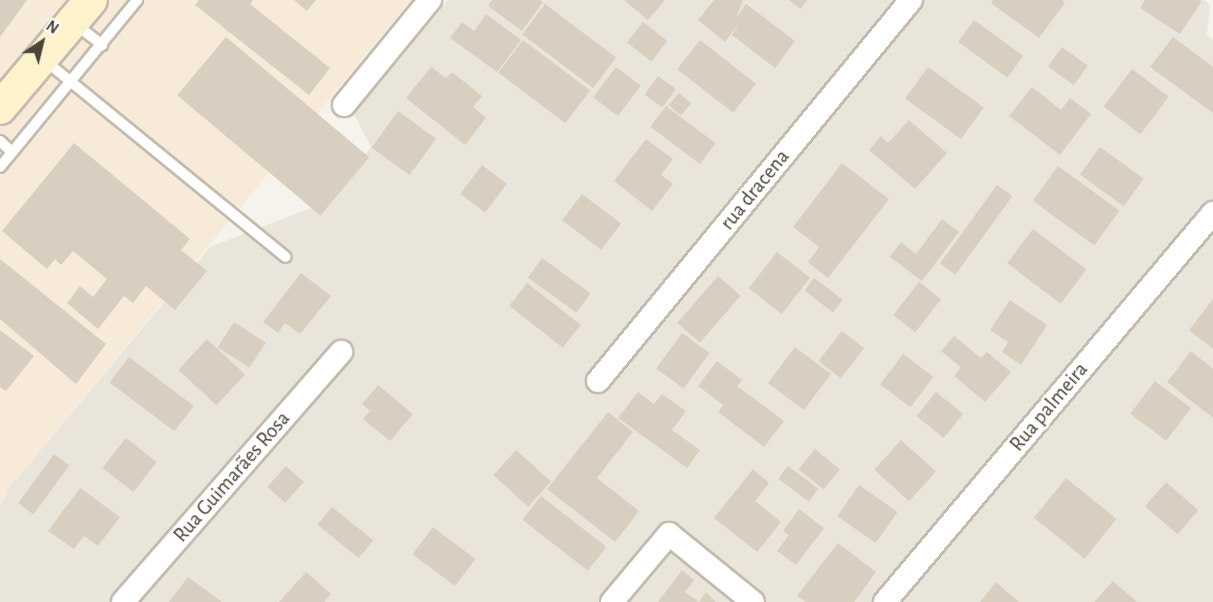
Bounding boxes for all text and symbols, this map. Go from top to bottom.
north arrow [12,12,72,72]
text: N [43,18,61,37]
street label: rua dracena [715,145,795,235]
street label: Rua palmeira [1004,357,1094,457]
street label: Rua Guimarães Rosa [168,406,296,548]

